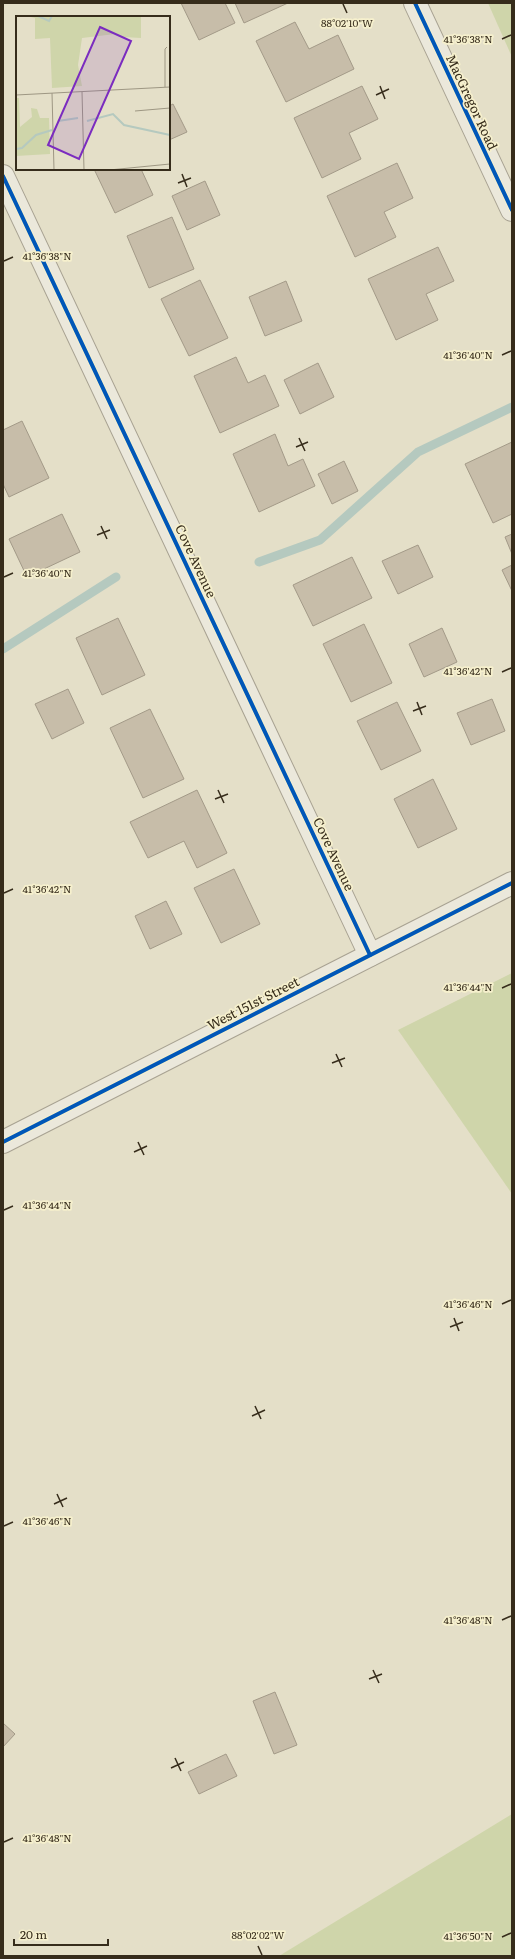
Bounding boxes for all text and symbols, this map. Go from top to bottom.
text: 88°02'10"W [321,15,373,30]
inset map [16,16,170,170]
text: 41°36'38"N [443,31,493,46]
street label: MacGregor Road [442,51,503,153]
text: 41°36'38"N [22,248,72,263]
text: 41°36'40"N [443,347,493,362]
street label: Cove Avenue [171,521,222,601]
text: 41°36'40"N [22,565,72,580]
text: 41°36'42"N [444,663,492,678]
street label: Cove Avenue [309,814,360,894]
text: 41°36'42"N [23,881,71,896]
street label: West 151st Street [203,971,303,1034]
text: 41°36'44"N [443,979,493,994]
text: 41°36'44"N [22,1197,72,1212]
text: 41°36'46"N [443,1296,493,1311]
text: 41°36'46"N [22,1513,72,1528]
text: 41°36'48"N [443,1612,493,1627]
text: 41°36'48"N [22,1830,72,1845]
scale bar [14,1921,108,1947]
text: 20 m [20,1925,47,1943]
text: 88°02'02"W [232,1927,285,1942]
text: 41°36'50"N [443,1928,493,1943]

